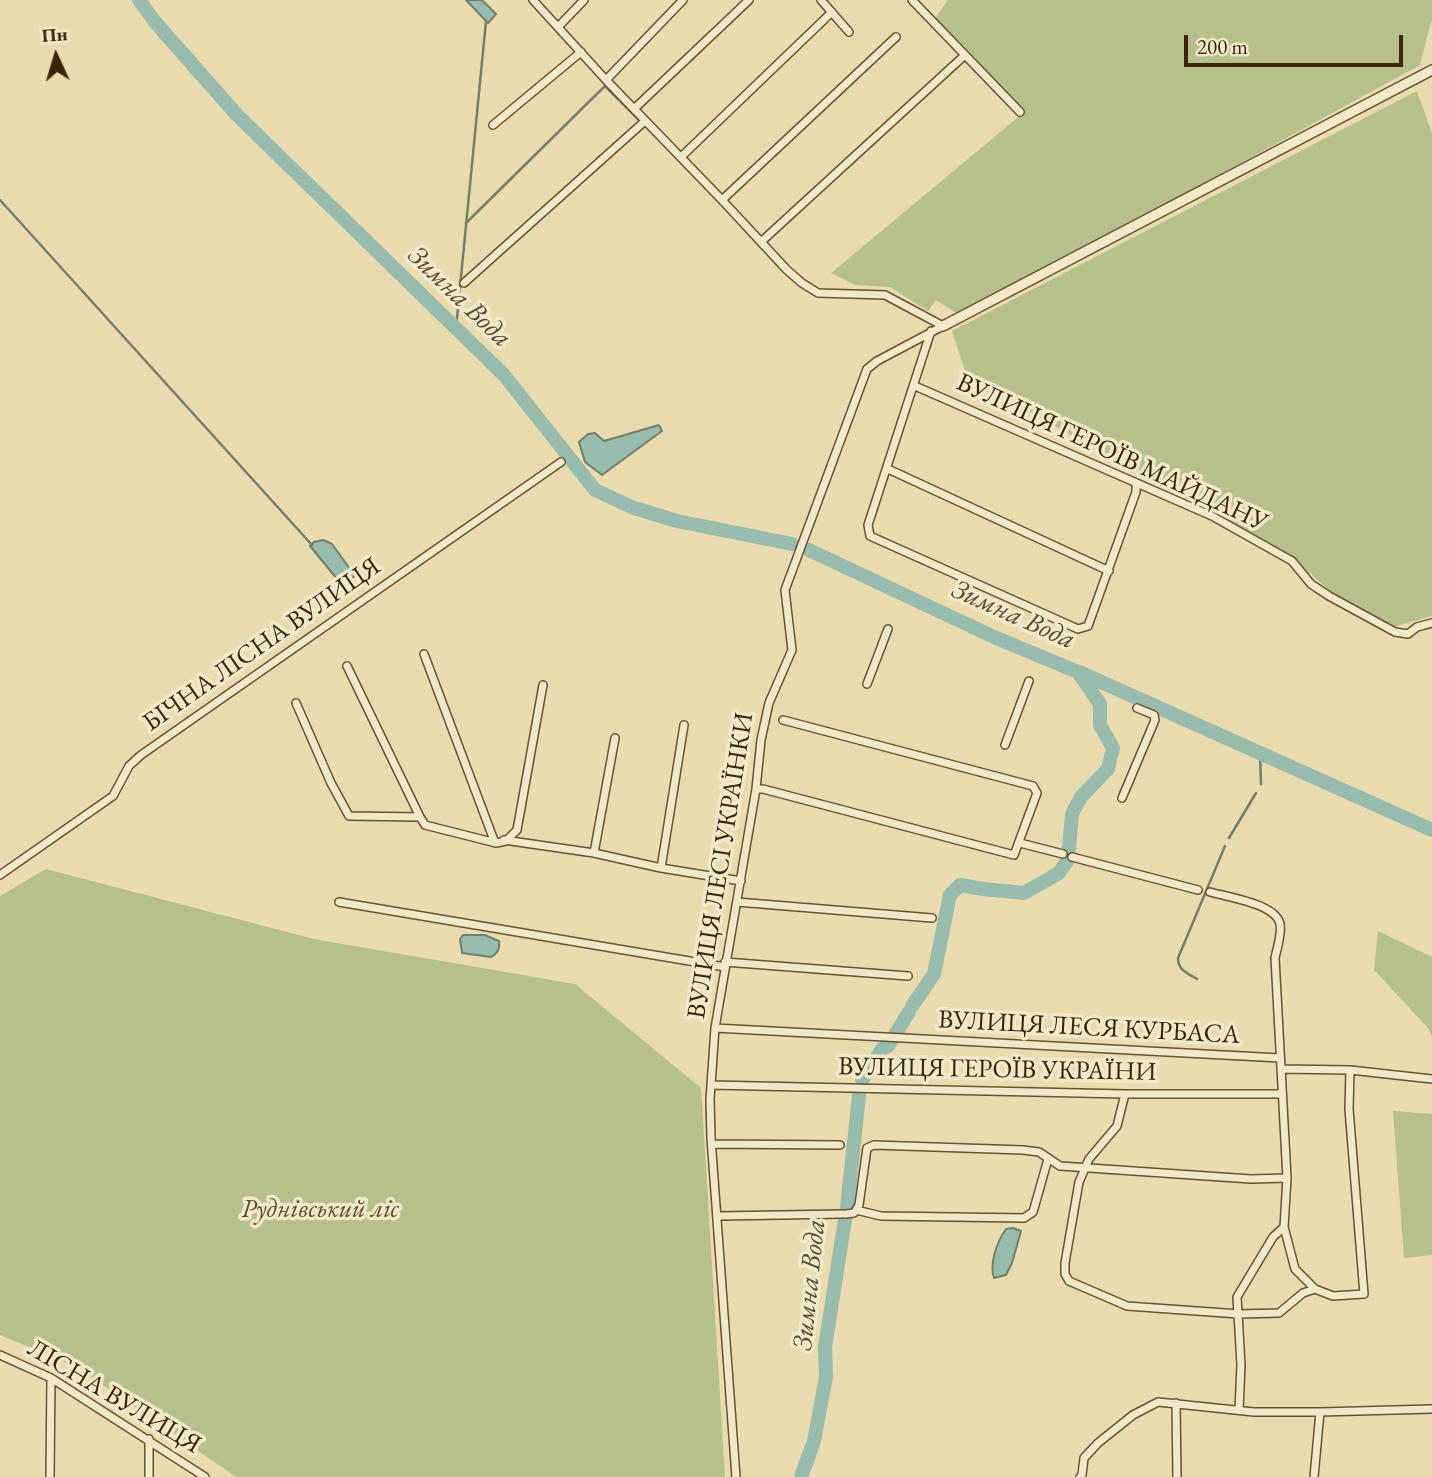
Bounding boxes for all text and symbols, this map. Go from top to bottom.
north arrow [21,21,91,91]
text: Пн [41,21,68,48]
scale bar [1187,21,1406,65]
text: 200 m [1197,33,1248,60]
water label: Зимна Вода [400,239,518,355]
street label: ВУЛИЦЯ ГЕРОЇВ МАЙДАНУ [951,367,1273,539]
street label: БІЧНА ЛІСНА ВУЛИЦЯ [137,551,387,739]
water label: Зимна Вода [946,573,1080,657]
street label: ВУЛИЦЯ ЛЕСІ УКРАЇНКИ [681,711,761,1021]
street label: ВУЛИЦЯ ЛЕСЯ КУРБАСА [937,1005,1241,1051]
street label: ВУЛИЦЯ ГЕРОЇВ УКРАЇНИ [838,1052,1156,1088]
park label: Руднівський ліс [241,1194,399,1226]
water label: Зимна Вода [786,1218,834,1352]
street label: ЛІСНА ВУЛИЦЯ [22,1333,206,1461]

